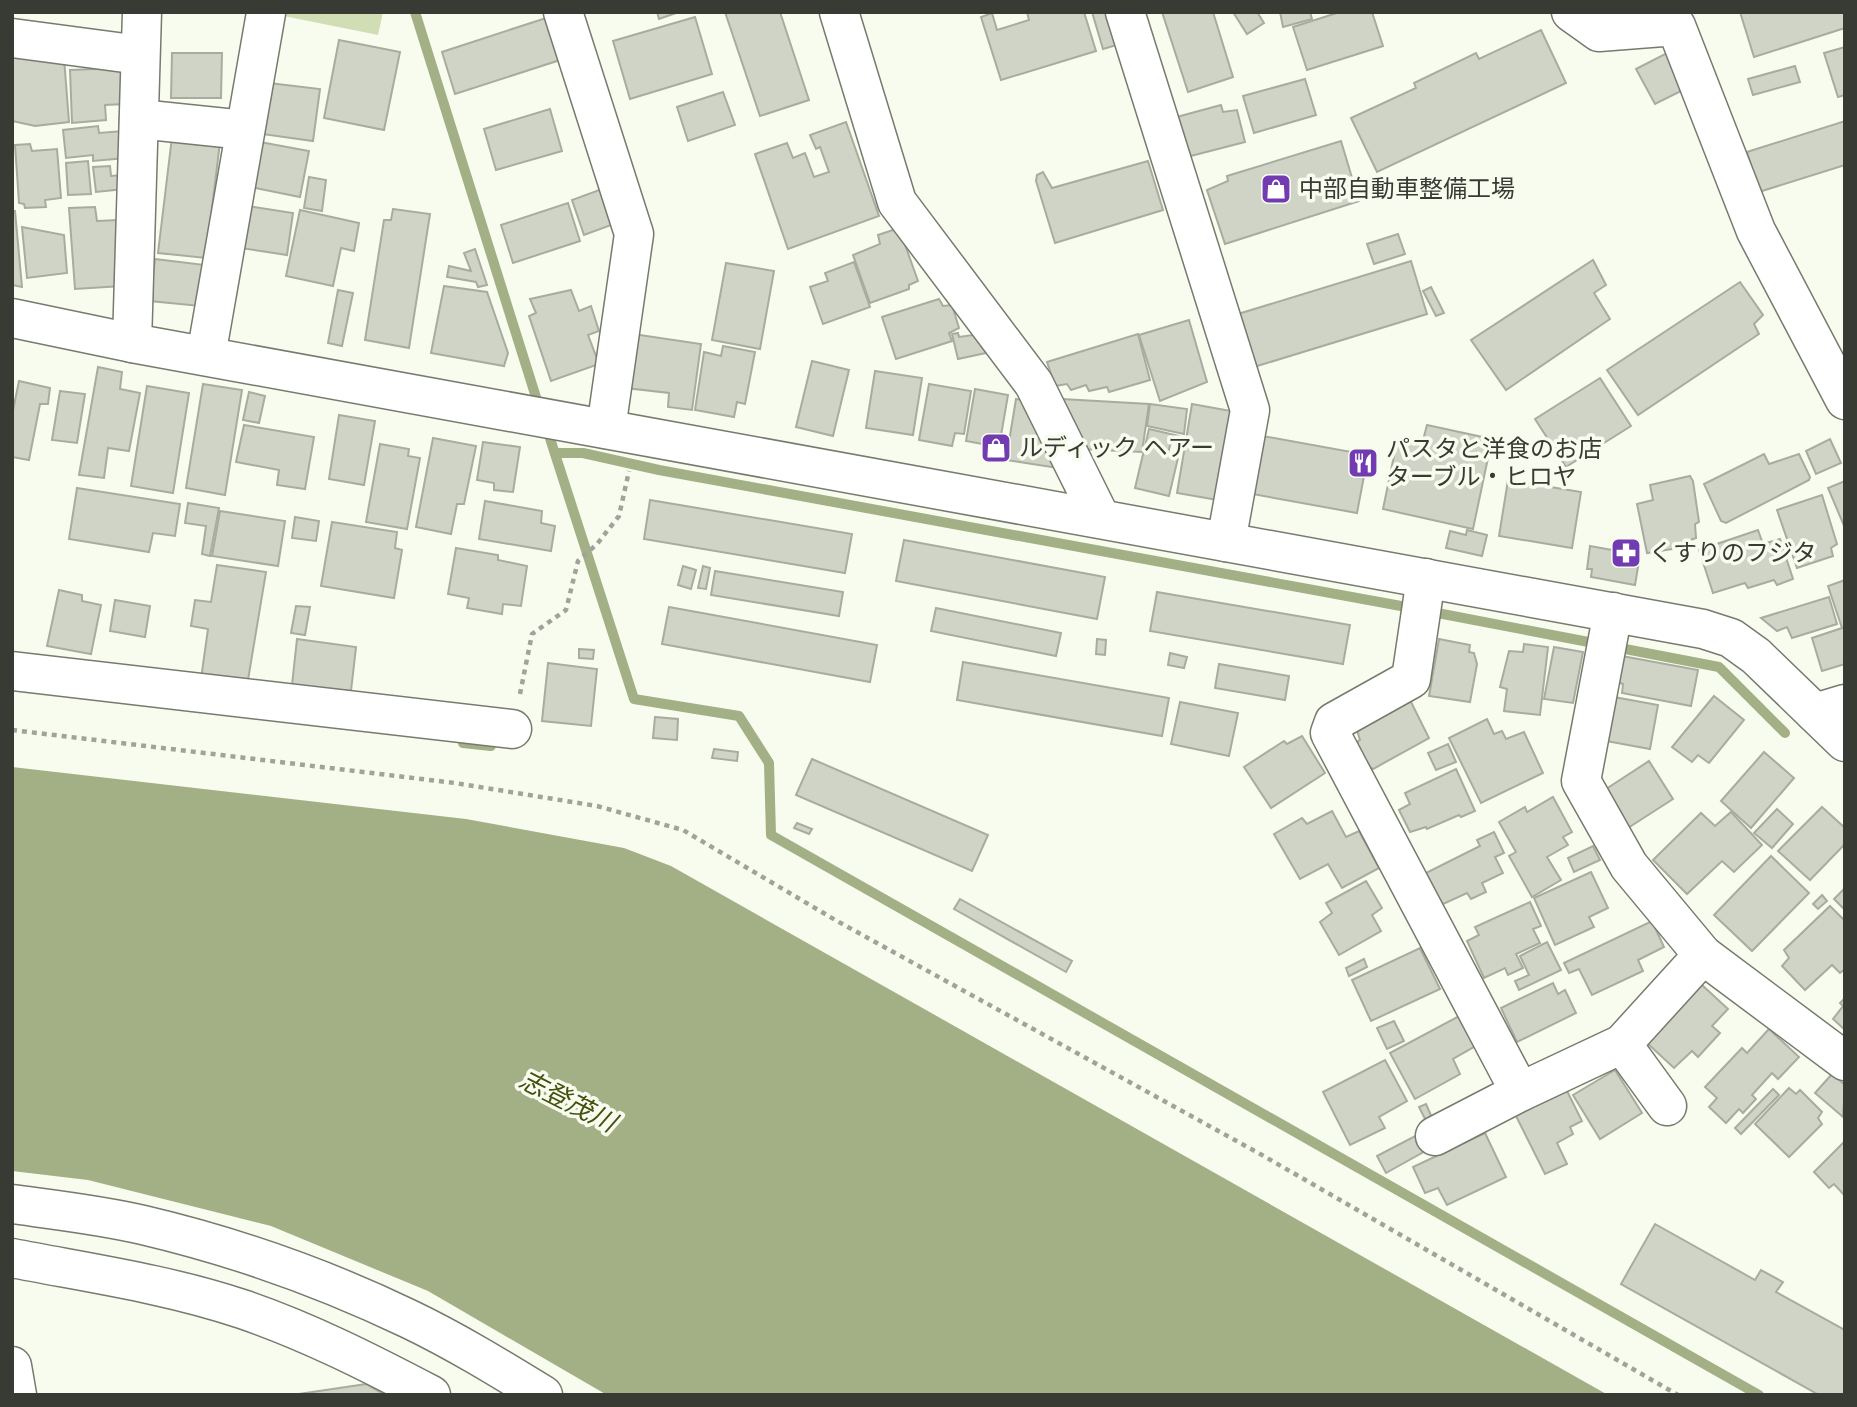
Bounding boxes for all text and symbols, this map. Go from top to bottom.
shop icon: 中部自動車整備工場 [1259,172,1293,206]
place label: 中部自動車整備工場 [1299,173,1515,203]
shop icon: ルディック ヘアー [979,431,1013,465]
place label: ルディック ヘアー [1019,432,1214,462]
place label: パスタと洋食のお店 ターブル・ヒロヤ [1386,433,1602,491]
restaurant icon: パスタと洋食のお店 ターブル・ヒロヤ [1346,446,1380,480]
pharmacy icon: くすりのフジタ [1609,536,1643,570]
place label: くすりのフジタ [1649,537,1817,567]
water label: 志登茂川 [514,1062,625,1140]

